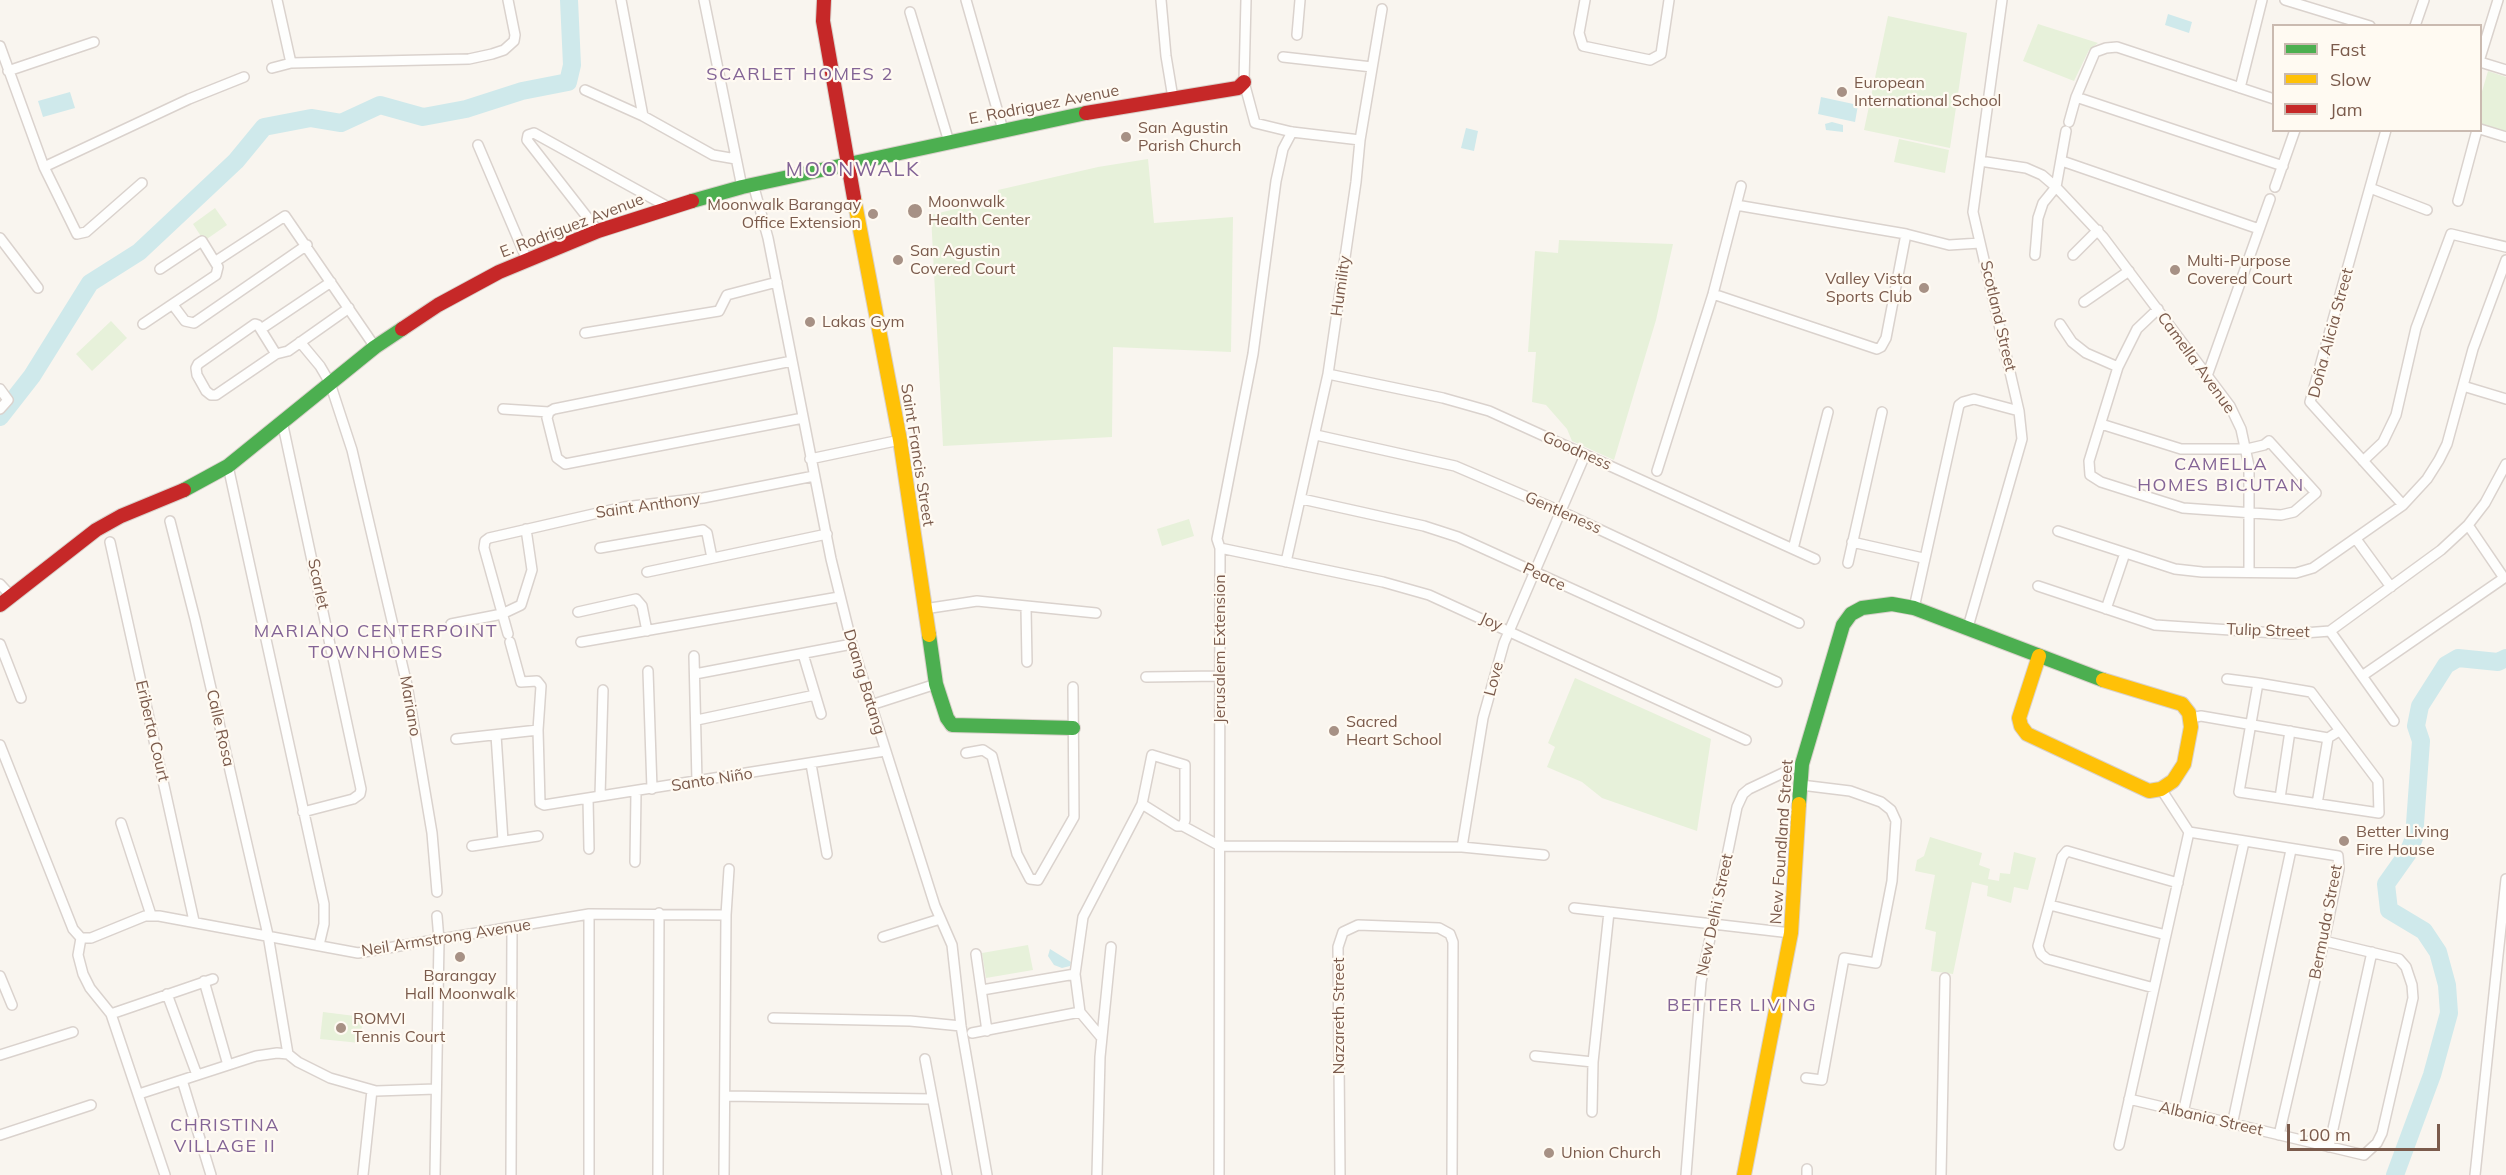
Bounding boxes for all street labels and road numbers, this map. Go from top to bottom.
street label: E. Rodriguez Avenue [967,81,1121,129]
street label: E. Rodriguez Avenue [497,190,647,262]
street label: Humility [1327,254,1355,318]
street label: Scotland Street [1976,259,2020,373]
street label: Doña Alicia Street [2304,266,2358,400]
street label: Camella Avenue [2153,309,2239,417]
street label: Saint Francis Street [896,382,938,528]
street label: Goodness [1540,427,1614,475]
street label: Gentleness [1522,488,1604,538]
street label: Saint Anthony [594,489,702,523]
street label: Scarlet [303,557,333,611]
street label: Peace [1520,559,1568,595]
street label: Jerusalem Extension [1210,574,1230,724]
street label: Joy [1477,609,1505,635]
street label: Tulip Street [2226,620,2310,642]
street label: Daang Batang [839,627,889,737]
street label: Love [1480,660,1508,698]
street label: Mariano [395,674,425,738]
street label: Eriberta Court [131,678,173,784]
street label: Calle Rosa [202,688,238,768]
street label: New Foundland Street [1767,759,1797,925]
street label: Santo Niño [670,764,754,796]
street label: New Delhi Street [1693,852,1737,978]
street label: Bermuda Street [2305,863,2347,981]
street label: Neil Armstrong Avenue [360,915,532,961]
street label: Nazareth Street [1329,957,1349,1075]
street label: Albania Street [2157,1098,2265,1140]

